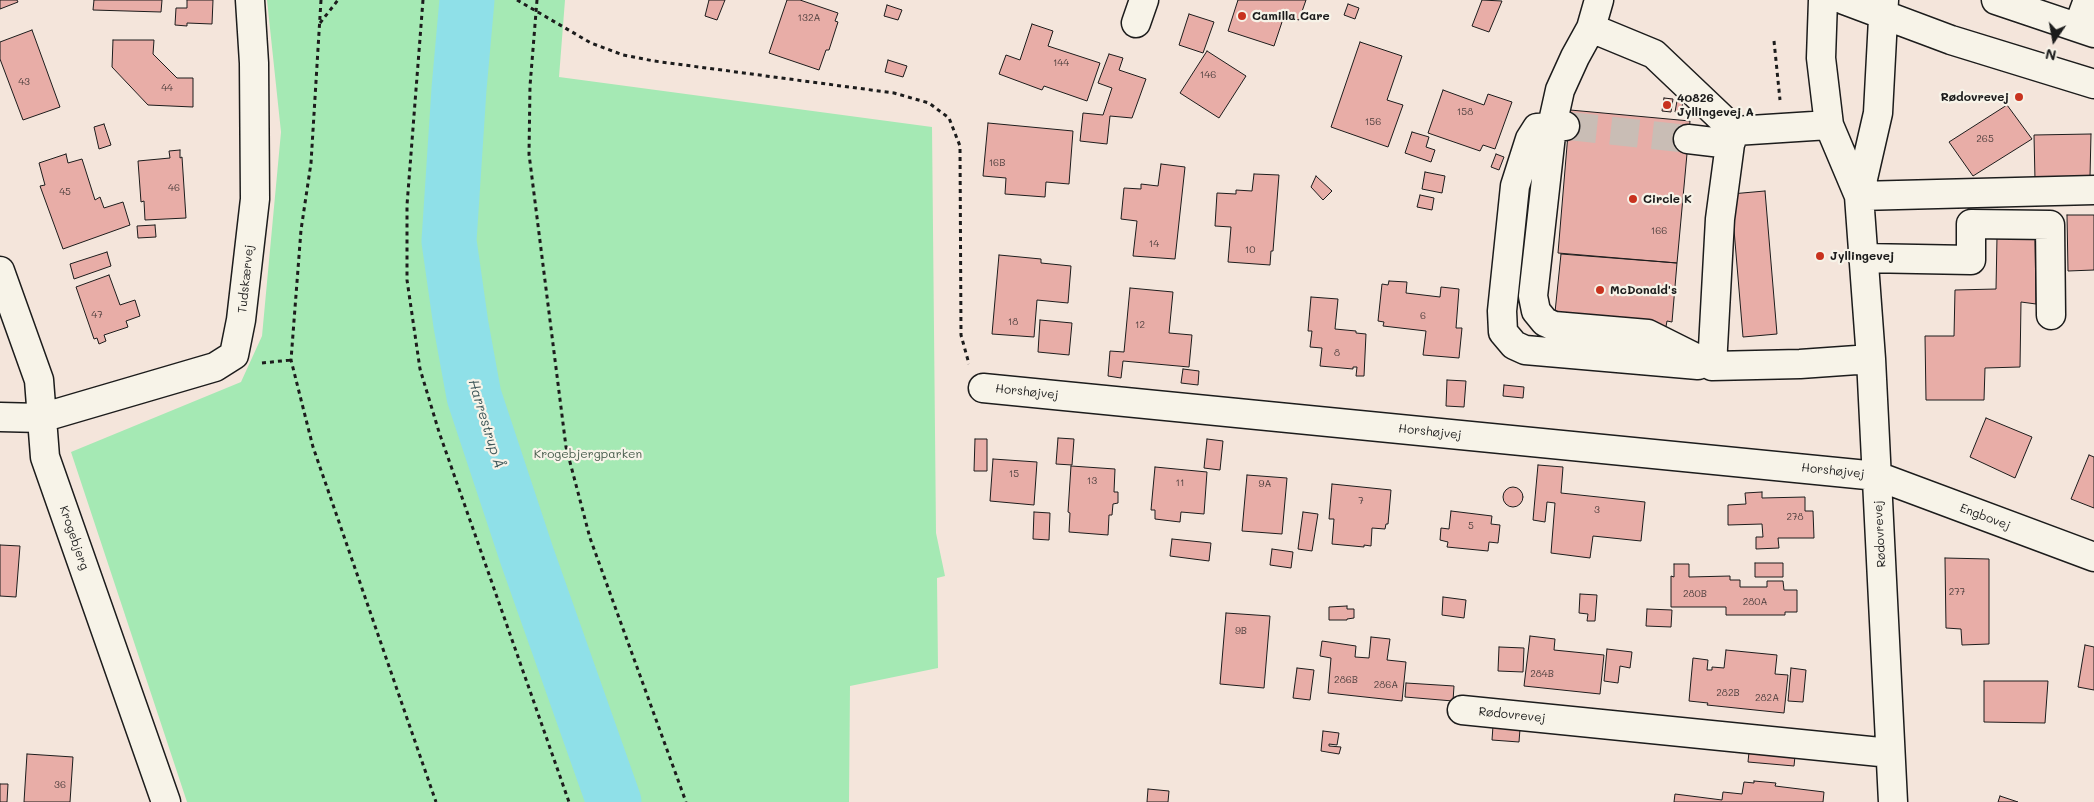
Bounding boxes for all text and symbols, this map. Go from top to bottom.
place label: Camilla Care [1252,9,1330,23]
marker: Camilla Care [1236,10,1248,22]
house number: 132A [798,12,820,24]
north arrow [2029,15,2079,65]
text: N [2044,45,2058,66]
house number: 144 [1053,57,1069,69]
house number: 146 [1200,69,1216,81]
house number: 43 [18,76,30,88]
house number: 44 [161,82,173,94]
place label: Rødovrevej [1940,90,2009,104]
place label: 40826 Jyllingevej A [1677,91,1754,119]
marker: Rødovrevej [2013,91,2025,103]
marker: 40826 Jyllingevej A [1661,99,1673,111]
house number: 158 [1457,106,1473,118]
house number: 156 [1365,116,1381,128]
house number: 265 [1976,133,1994,145]
house number: 16B [989,157,1005,169]
house number: 46 [168,182,180,194]
house number: 45 [59,186,71,198]
place label: Circle K [1643,192,1692,206]
marker: Circle K [1627,193,1639,205]
house number: 166 [1651,225,1667,237]
house number: 14 [1149,238,1159,250]
street label: Tudskærvej [235,244,257,314]
house number: 10 [1245,244,1255,256]
place label: Jyllingevej [1830,249,1894,263]
marker: Jyllingevej [1814,250,1826,262]
place label: McDonald's [1610,283,1677,297]
marker: McDonald's [1594,284,1606,296]
house number: 47 [91,309,103,321]
house number: 6 [1420,310,1426,322]
house number: 18 [1008,316,1018,328]
house number: 12 [1135,319,1145,331]
house number: 8 [1334,347,1340,359]
water label: Harrestrup Å [465,378,507,470]
street label: Horshøjvej [995,382,1059,402]
street label: Horshøjvej [1398,422,1462,442]
park label: Krogebjergparken [534,447,642,461]
street label: Horshøjvej [1801,461,1865,481]
house number: 15 [1009,468,1019,480]
house number: 13 [1087,475,1097,487]
house number: 11 [1176,477,1184,489]
house number: 9A [1259,478,1271,490]
house number: 7 [1358,495,1364,507]
street label: Rødovrevej [1871,500,1889,568]
street label: Engbovej [1958,501,2012,533]
street label: Krogebjerg [56,504,92,572]
house number: 3 [1594,504,1600,516]
house number: 278 [1786,511,1804,523]
house number: 5 [1468,520,1474,532]
house number: 277 [1949,586,1965,598]
house number: 280B [1683,588,1707,600]
house number: 280A [1743,596,1767,608]
house number: 9B [1235,625,1247,637]
house number: 284B [1530,668,1554,680]
house number: 286B [1334,674,1358,686]
house number: 286A [1374,679,1398,691]
house number: 282B [1716,687,1740,699]
house number: 282A [1755,692,1779,704]
street label: Rødovrevej [1478,704,1546,726]
house number: 36 [54,779,66,791]

